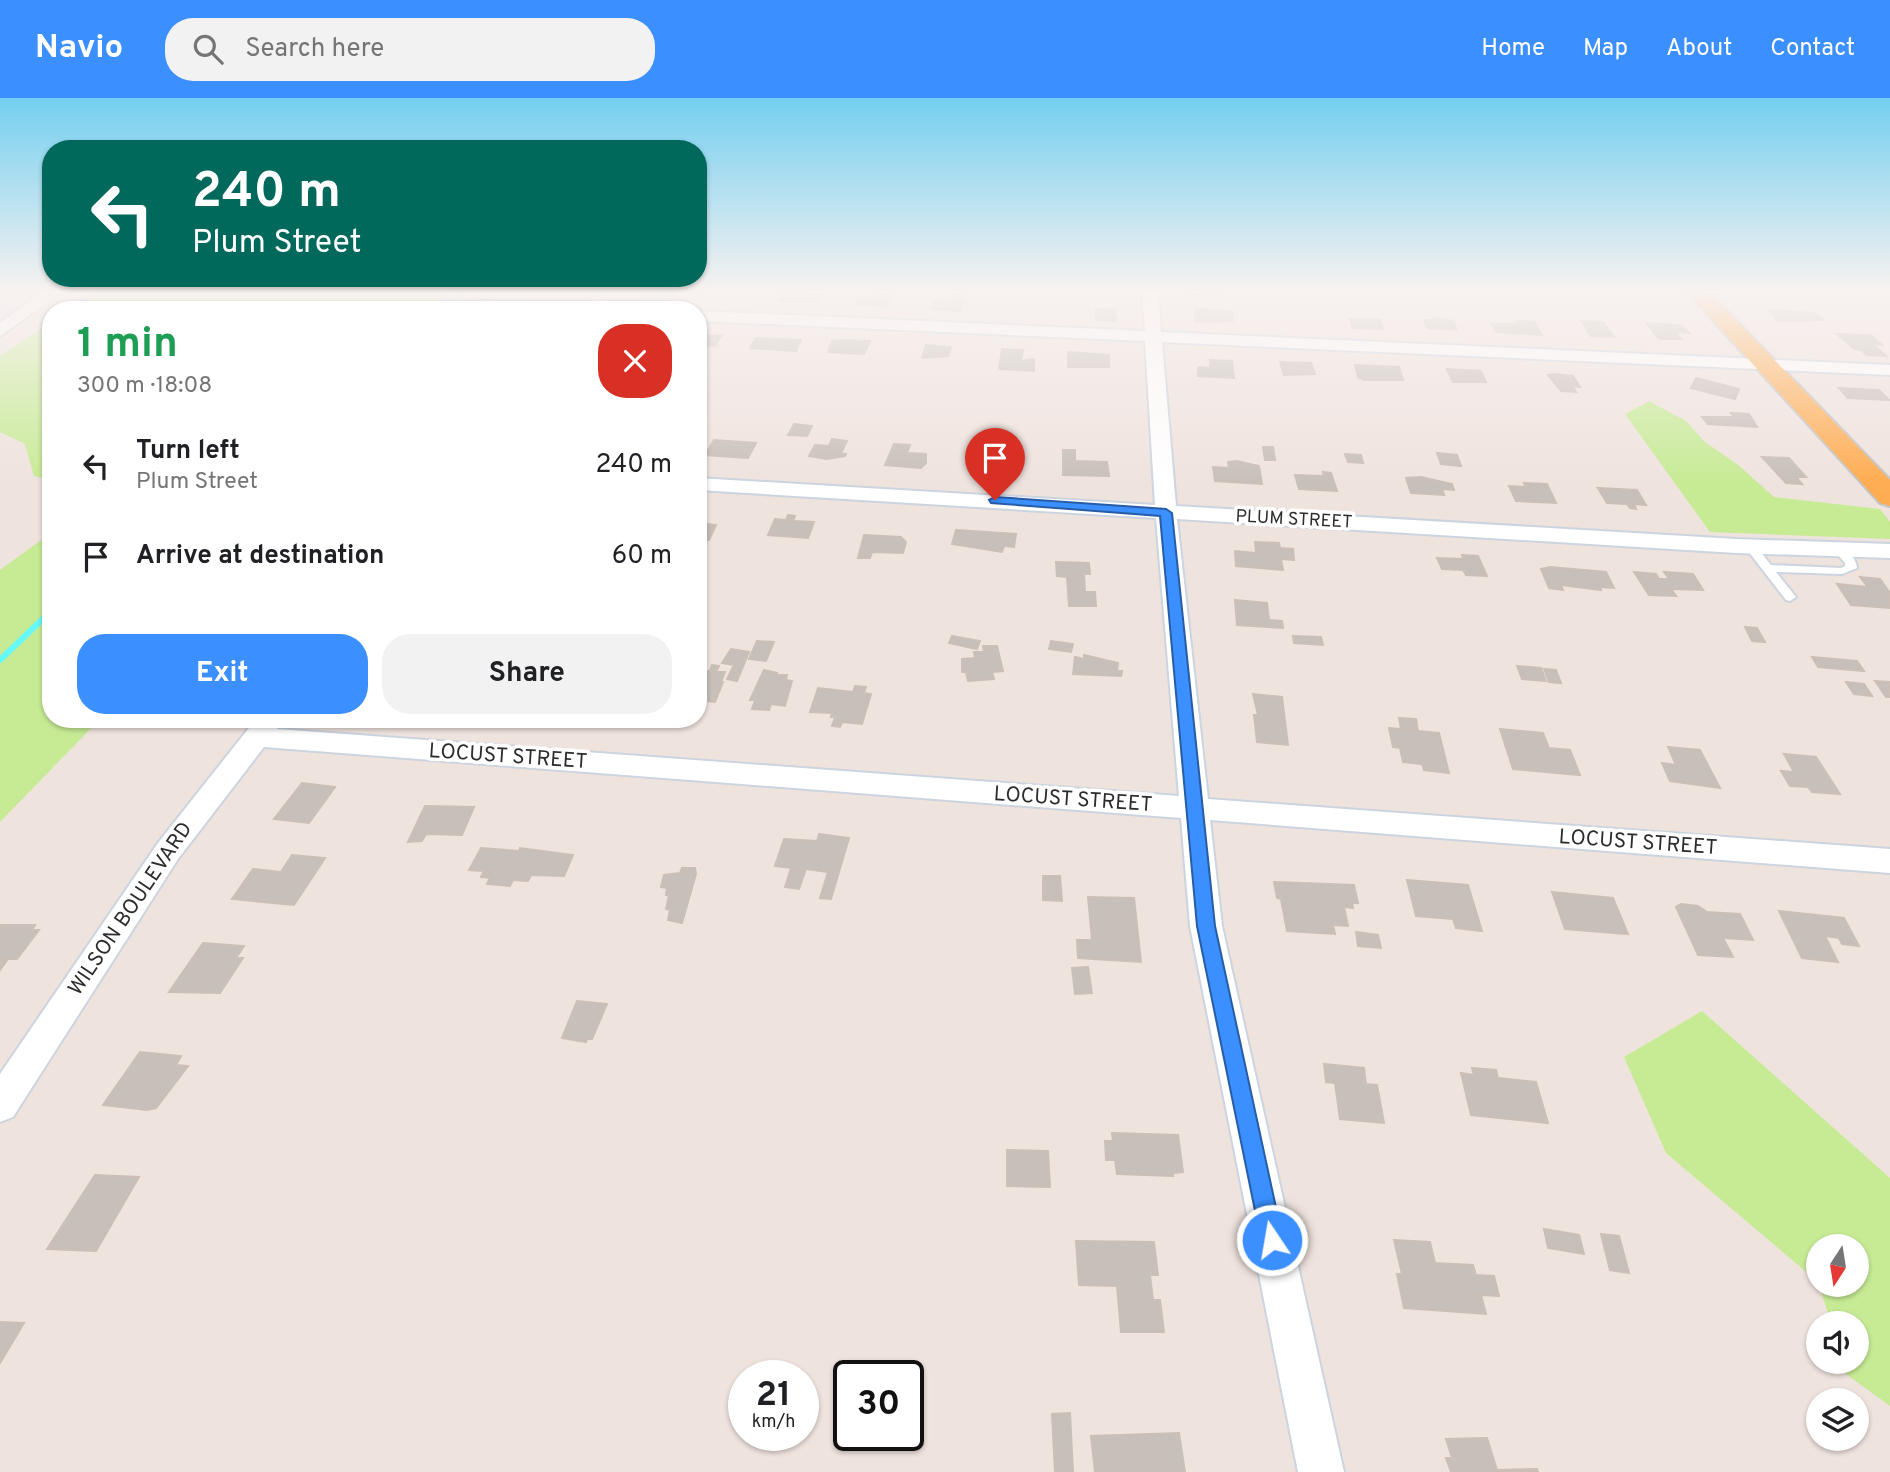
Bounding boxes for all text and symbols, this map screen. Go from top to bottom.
search box [165,18,655,81]
text: Navio [35,28,123,70]
icon: search [189,30,227,68]
text: Search here [245,33,384,66]
text: Home [1481,34,1545,64]
text: Map [1583,34,1628,64]
text: About [1666,34,1732,64]
text: Contact [1770,34,1855,64]
text: 240 m [192,163,341,225]
icon: left [77,168,168,259]
text: Plum Street [192,224,362,264]
text: 1 min [77,319,178,372]
button: close [598,324,672,398]
text: 300 m · 18:08 [77,372,212,401]
pin [965,428,1025,500]
text: Turn left [136,435,240,468]
icon: arrive [976,439,1014,477]
icon: left [77,447,115,485]
text: 240 m [595,449,672,482]
text: Plum Street [136,468,258,497]
street label: PLUM STREET [1235,505,1353,535]
icon: arrive [77,538,115,576]
text: Arrive at destination [136,540,384,573]
text: 60 m [612,540,672,573]
button: Exit [77,634,368,714]
button: Share [382,634,672,714]
street label: LOCUST STREET [428,738,588,776]
street label: LOCUST STREET [993,781,1153,819]
street label: WILSON BOULEVARD [63,817,199,1001]
street label: LOCUST STREET [1558,824,1718,862]
position arrow [1235,1203,1309,1277]
north arrow [1806,1234,1869,1297]
map controls [1806,1234,1869,1451]
button: sound [1806,1311,1869,1374]
speed limit sign: 30 [833,1360,924,1451]
text: 21 [756,1374,791,1418]
button: layers [1806,1388,1869,1451]
text: km/h [752,1411,795,1434]

